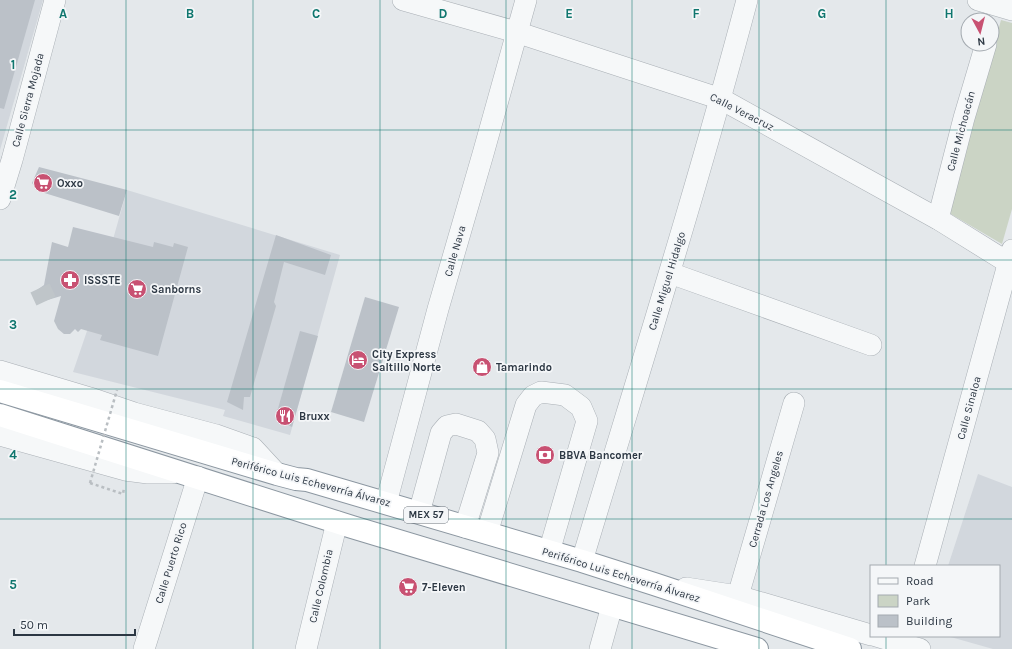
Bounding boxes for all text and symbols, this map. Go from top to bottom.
text: A [59,6,67,21]
text: B [186,6,194,21]
text: C [312,6,320,21]
text: D [439,6,448,21]
text: E [565,6,573,21]
text: F [692,6,700,21]
text: G [818,6,826,21]
text: H [944,6,954,21]
north arrow [960,12,1000,52]
text: N [976,34,986,48]
street label: Calle Sierra Mojada [9,52,47,148]
text: 1 [11,57,15,72]
street label: Calle Michoacán [944,89,978,173]
street label: Calle Veracruz [708,90,776,134]
supermarket icon: Oxxo [32,172,54,194]
place label: Oxxo [57,177,83,190]
text: 2 [9,187,17,202]
street label: Calle Nava [442,224,468,278]
street label: Calle Miguel Hidalgo [646,230,688,332]
pharmacy icon: ISSSTE [59,269,81,291]
place label: ISSSTE [84,274,121,287]
supermarket icon: Sanborns [126,278,148,300]
place label: Sanborns [151,283,201,296]
text: 3 [9,317,17,332]
place label: City Express Saltillo Norte [372,348,441,374]
hotel icon: City Express Saltillo Norte [347,349,369,371]
shop icon: Tamarindo [471,356,493,378]
place label: Tamarindo [496,361,552,374]
street label: Calle Sinaloa [954,375,984,441]
restaurant icon: Bruxx [274,405,296,427]
place label: Bruxx [299,410,330,423]
bank icon: BBVA Bancomer [534,444,556,466]
text: 4 [9,447,17,462]
place label: BBVA Bancomer [559,449,643,462]
street label: Cerrada Los Angeles [746,449,786,549]
street label: Periférico Luis Echeverría Álvarez [230,453,393,510]
road number: MEX 57 [404,507,448,523]
street label: Calle Puerto Rico [152,521,190,605]
street label: Periférico Luis Echeverría Álvarez [540,543,702,605]
street label: Calle Colombia [306,548,336,624]
legend [870,565,1000,637]
text: Road [906,574,934,588]
supermarket icon: 7-Eleven [397,576,419,598]
text: 5 [9,577,17,592]
place label: 7-Eleven [422,581,466,594]
text: Park [906,594,931,608]
scale bar [14,611,135,637]
text: Building [906,614,953,628]
text: 50 m [20,618,48,632]

